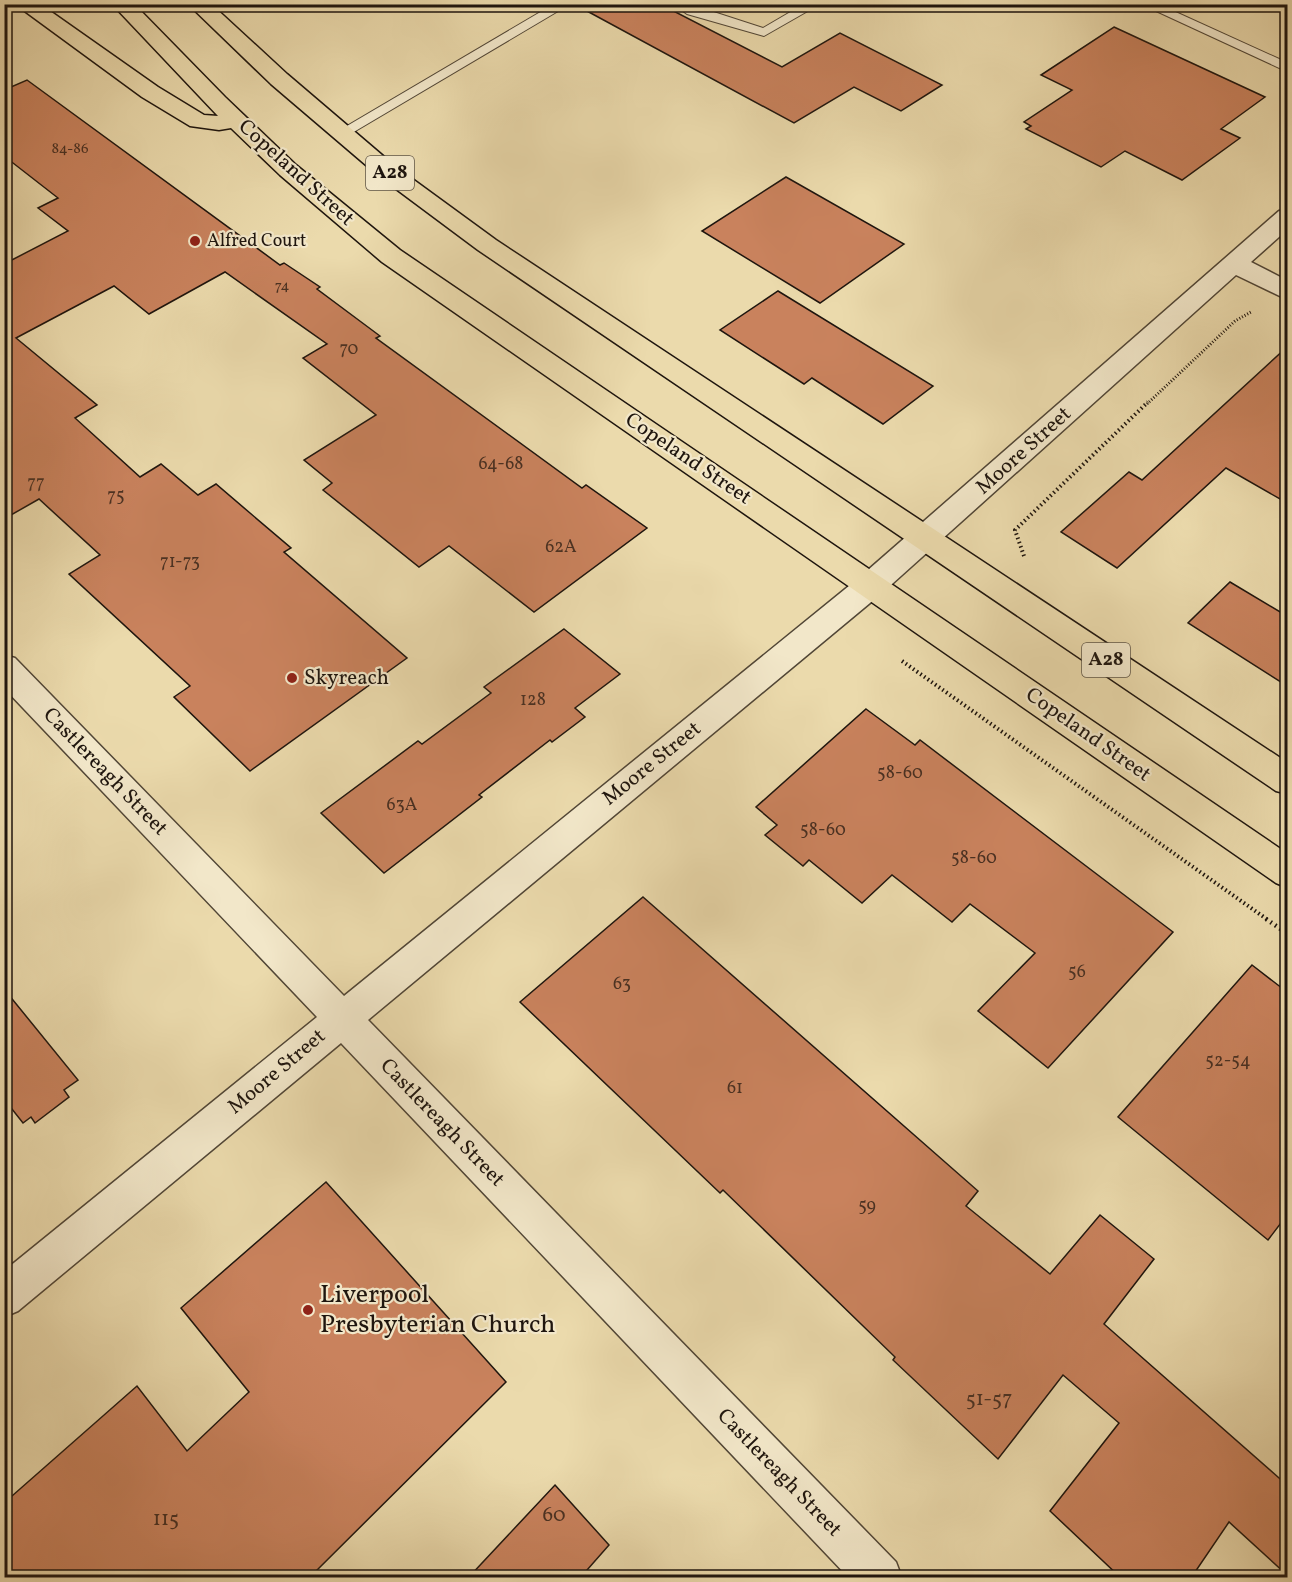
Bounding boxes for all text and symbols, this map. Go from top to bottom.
street label: Copeland Street [232,113,360,233]
house number: 84-86 [51,139,89,160]
road number: A28 [366,156,414,190]
place label: Alfred Court [207,229,306,254]
marker: Alfred Court [188,234,202,248]
house number: 74 [275,276,289,297]
house number: 70 [340,337,359,362]
street label: Moore Street [970,400,1078,502]
street label: Copeland Street [619,406,757,512]
house number: 64-68 [479,452,523,477]
house number: 77 [27,471,45,496]
house number: 75 [107,484,125,509]
house number: 62A [545,535,577,560]
house number: 71-73 [160,550,200,575]
road number: A28 [1082,643,1130,677]
place label: Skyreach [304,664,389,693]
marker: Skyreach [285,671,299,685]
street label: Copeland Street [1019,681,1157,789]
house number: 128 [520,688,546,713]
street label: Castlereagh Street [36,701,174,843]
street label: Moore Street [596,715,708,813]
house number: 58-60 [877,761,923,786]
house number: 63A [387,793,418,818]
house number: 58-60 [800,818,846,843]
house number: 58-60 [951,846,997,871]
house number: 56 [1068,960,1086,985]
house number: 63 [613,972,631,997]
street label: Moore Street [222,1022,332,1122]
house number: 52-54 [1205,1049,1251,1074]
street label: Castlereagh Street [373,1052,511,1194]
house number: 61 [727,1076,743,1101]
house number: 59 [858,1194,876,1219]
place label: Liverpool Presbyterian Church [320,1277,556,1343]
marker: Liverpool Presbyterian Church [301,1303,315,1317]
house number: 51-57 [966,1385,1012,1414]
street label: Castlereagh Street [710,1402,848,1544]
house number: 60 [542,1501,566,1530]
house number: 115 [153,1505,179,1534]

